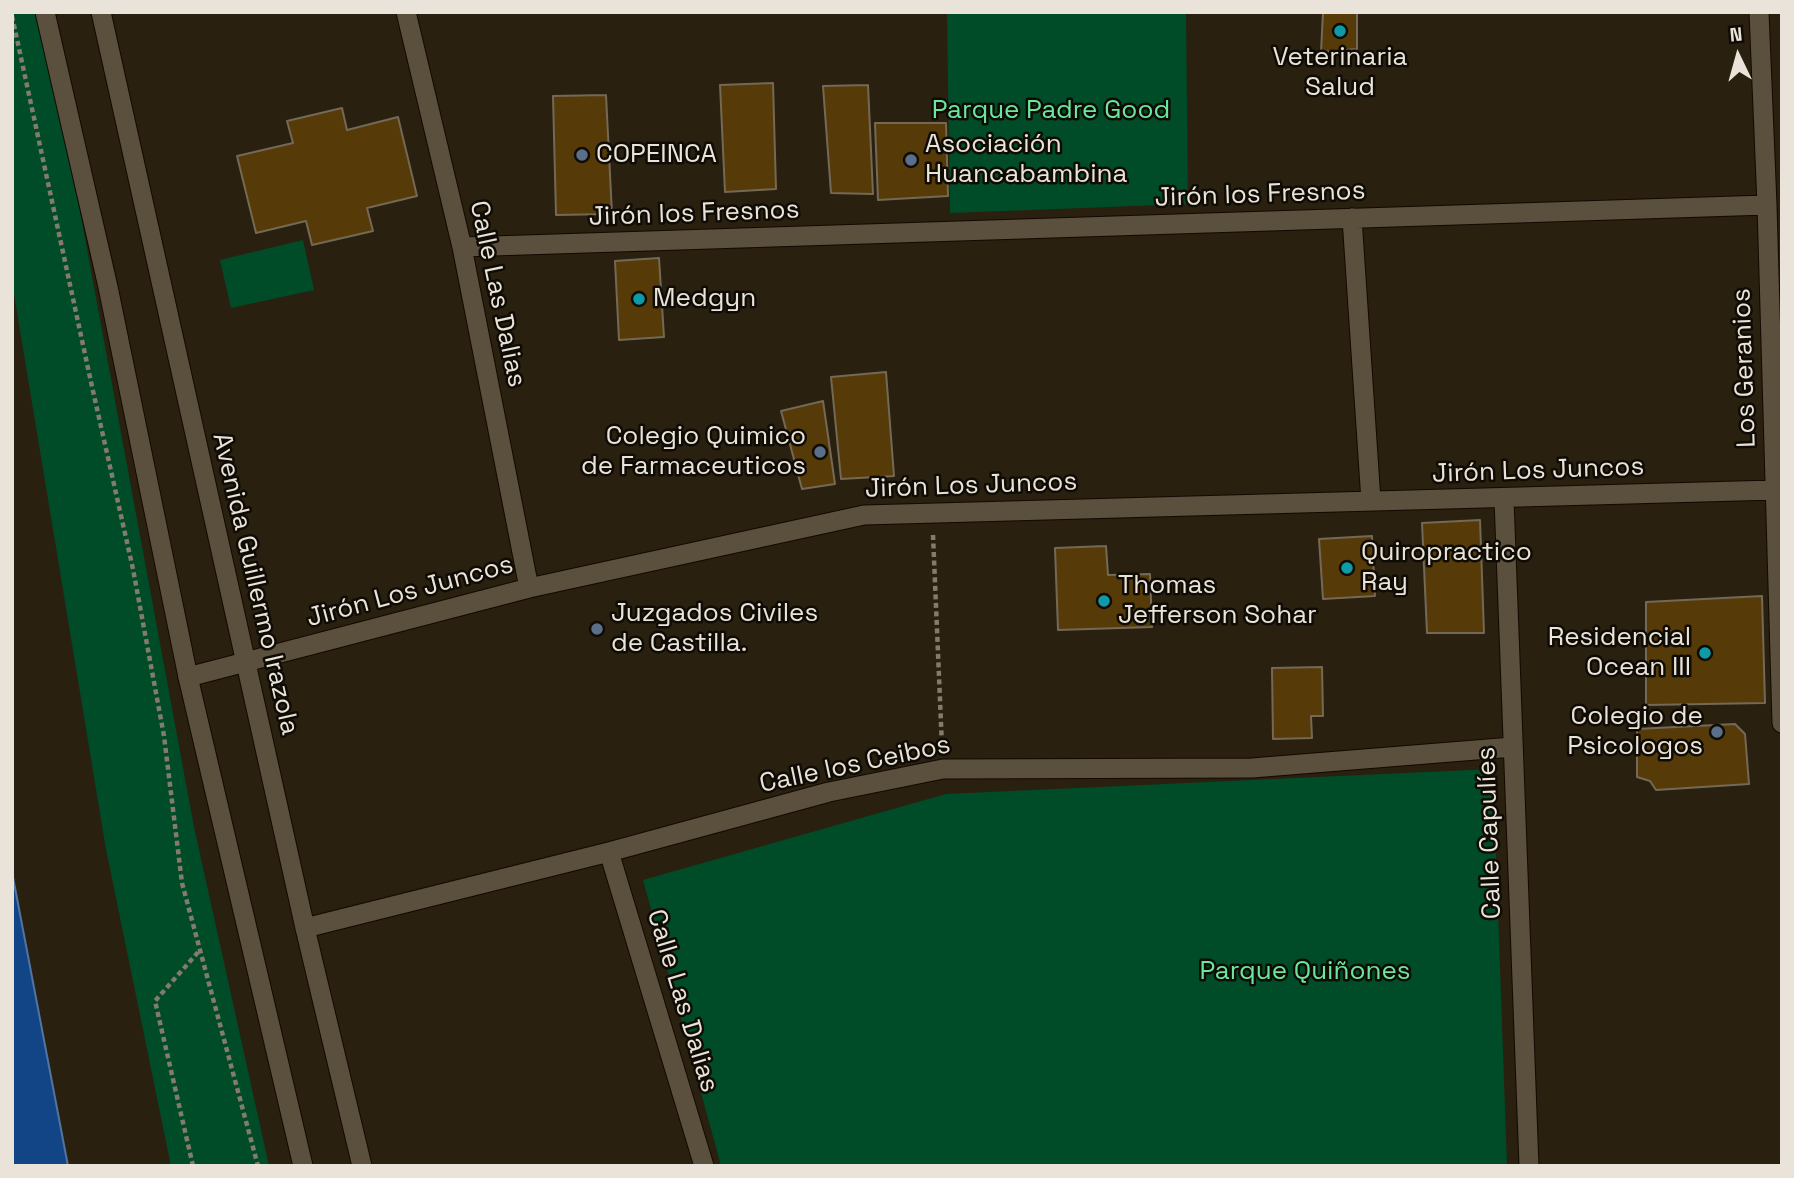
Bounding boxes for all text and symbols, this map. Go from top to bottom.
north arrow [1703,21,1773,91]
text: N [1729,22,1744,48]
marker: Veterinaria Salud [1332,23,1348,39]
place label: Veterinaria Salud [1272,42,1408,104]
park label: Parque Padre Good [932,95,1170,127]
place label: Asociación Huancabambina [925,129,1127,190]
place label: COPEINCA [596,139,717,171]
marker: COPEINCA [574,147,590,163]
marker: Asociación Huancabambina [903,152,919,168]
street label: Jirón los Fresnos [1154,176,1366,214]
street label: Jirón los Fresnos [588,195,800,233]
street label: Calle Las Dalias [462,198,532,390]
place label: Medgyn [653,283,756,315]
street label: Los Geranios [1727,288,1763,448]
marker: Medgyn [631,291,647,307]
place label: Colegio Quimico de Farmaceuticos [581,421,806,482]
street label: Avenida Guillermo Irazola [205,430,305,738]
marker: Colegio Quimico de Farmaceuticos [812,444,828,460]
street label: Jirón Los Juncos [1431,452,1645,490]
street label: Jirón Los Juncos [864,467,1078,505]
place label: Quiropractico Ray [1361,537,1532,598]
street label: Jirón Los Juncos [303,549,517,635]
marker: Quiropractico Ray [1339,560,1355,576]
place label: Thomas Jefferson Sohar [1118,570,1317,632]
marker: Thomas Jefferson Sohar [1096,593,1112,609]
place label: Juzgados Civiles de Castilla. [611,598,818,660]
marker: Juzgados Civiles de Castilla. [589,621,605,637]
place label: Residencial Ocean III [1548,622,1691,684]
marker: Residencial Ocean III [1697,645,1713,661]
place label: Colegio de Psicologos [1567,701,1703,762]
marker: Colegio de Psicologos [1709,724,1725,740]
street label: Calle los Ceibos [757,730,953,800]
street label: Calle Capulíes [1471,746,1509,920]
street label: Calle Las Dalias [639,906,725,1096]
park label: Parque Quiñones [1199,956,1411,988]

